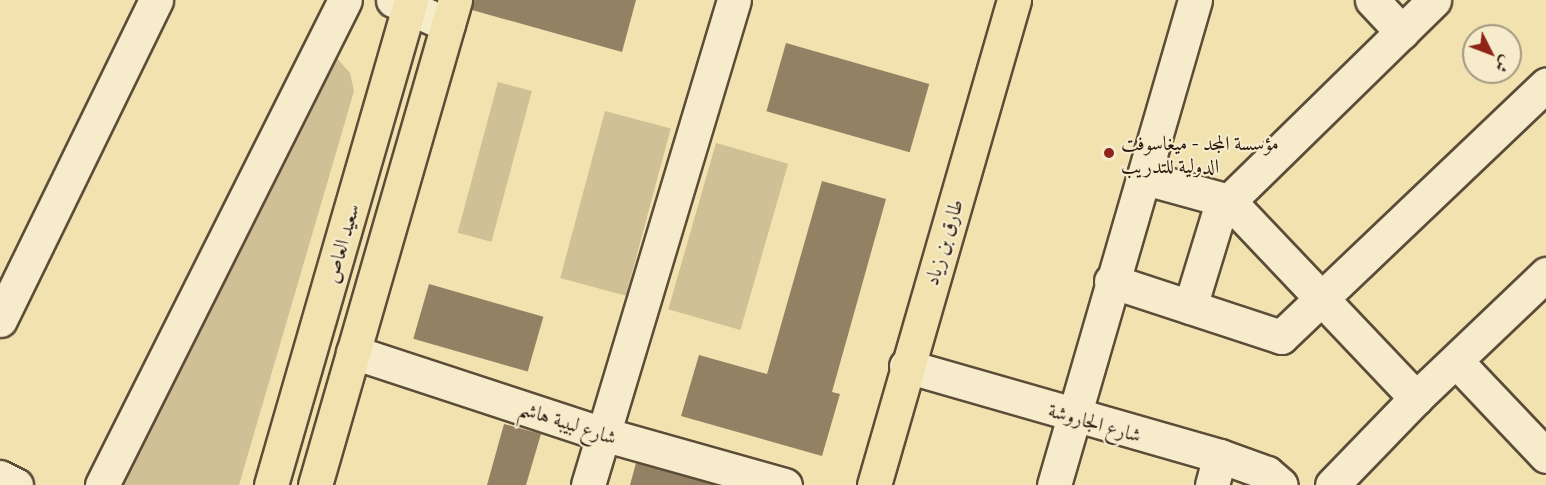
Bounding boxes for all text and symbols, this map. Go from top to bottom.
north arrow [1462,24,1522,84]
text: ش [1490,51,1518,79]
place label: مؤسسة المجد - ميغاسوفت الدولية للتدريب [1121,130,1279,177]
marker: مؤسسة المجد - ميغاسوفت الدولية للتدريب [1102,146,1116,160]
street label: طارق بن زياد [918,196,968,288]
street label: سعيد العاص [318,201,364,285]
street label: شارع لبيبة هاشم [516,395,620,449]
street label: شارع الجاروشة [1046,397,1144,447]

